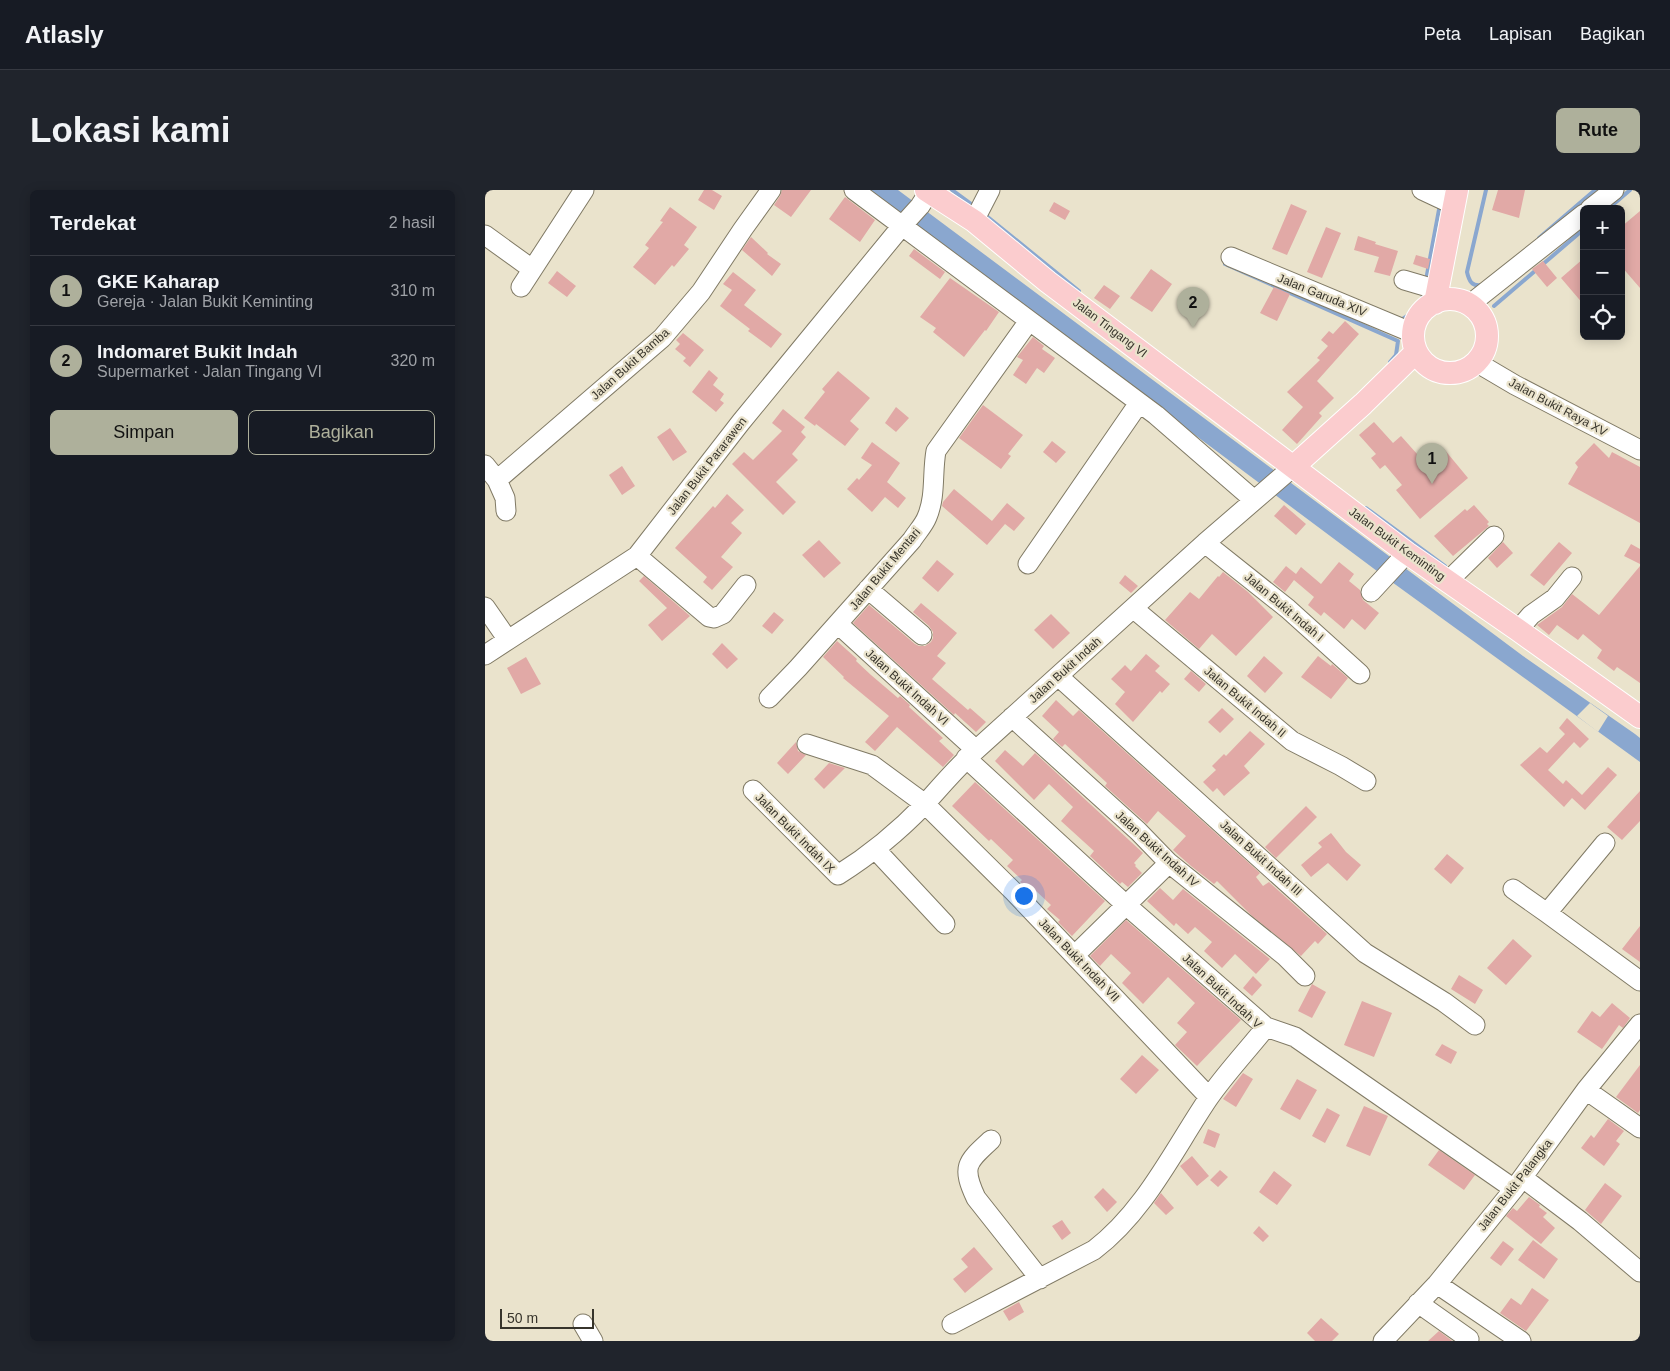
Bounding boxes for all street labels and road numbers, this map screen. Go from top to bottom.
street label: Jalan Garuda XIV [1275,271,1369,319]
street label: Jalan Tingang VI [1070,296,1150,360]
street label: Jalan Bukit Bamba [588,325,672,403]
street label: Jalan Bukit Raya XV [1506,375,1610,439]
street label: Jalan Bukit Pararawen [665,414,749,518]
street label: Jalan Bukit Keminting [1346,504,1448,584]
street label: Jalan Bukit Mentari [847,525,923,613]
street label: Jalan Bukit Indah I [1242,570,1326,644]
street label: Jalan Bukit Indah [1026,634,1104,706]
street label: Jalan Bukit Indah VI [863,646,951,728]
street label: Jalan Bukit Indah II [1201,664,1289,740]
street label: Jalan Bukit Indah IX [752,790,838,876]
street label: Jalan Bukit Indah IV [1113,808,1201,890]
street label: Jalan Bukit Indah III [1217,818,1305,898]
street label: Jalan Bukit Indah VII [1036,916,1122,1004]
street label: Jalan Bukit Indah V [1179,951,1265,1031]
street label: Jalan Bukit Palangka [1475,1136,1555,1233]

